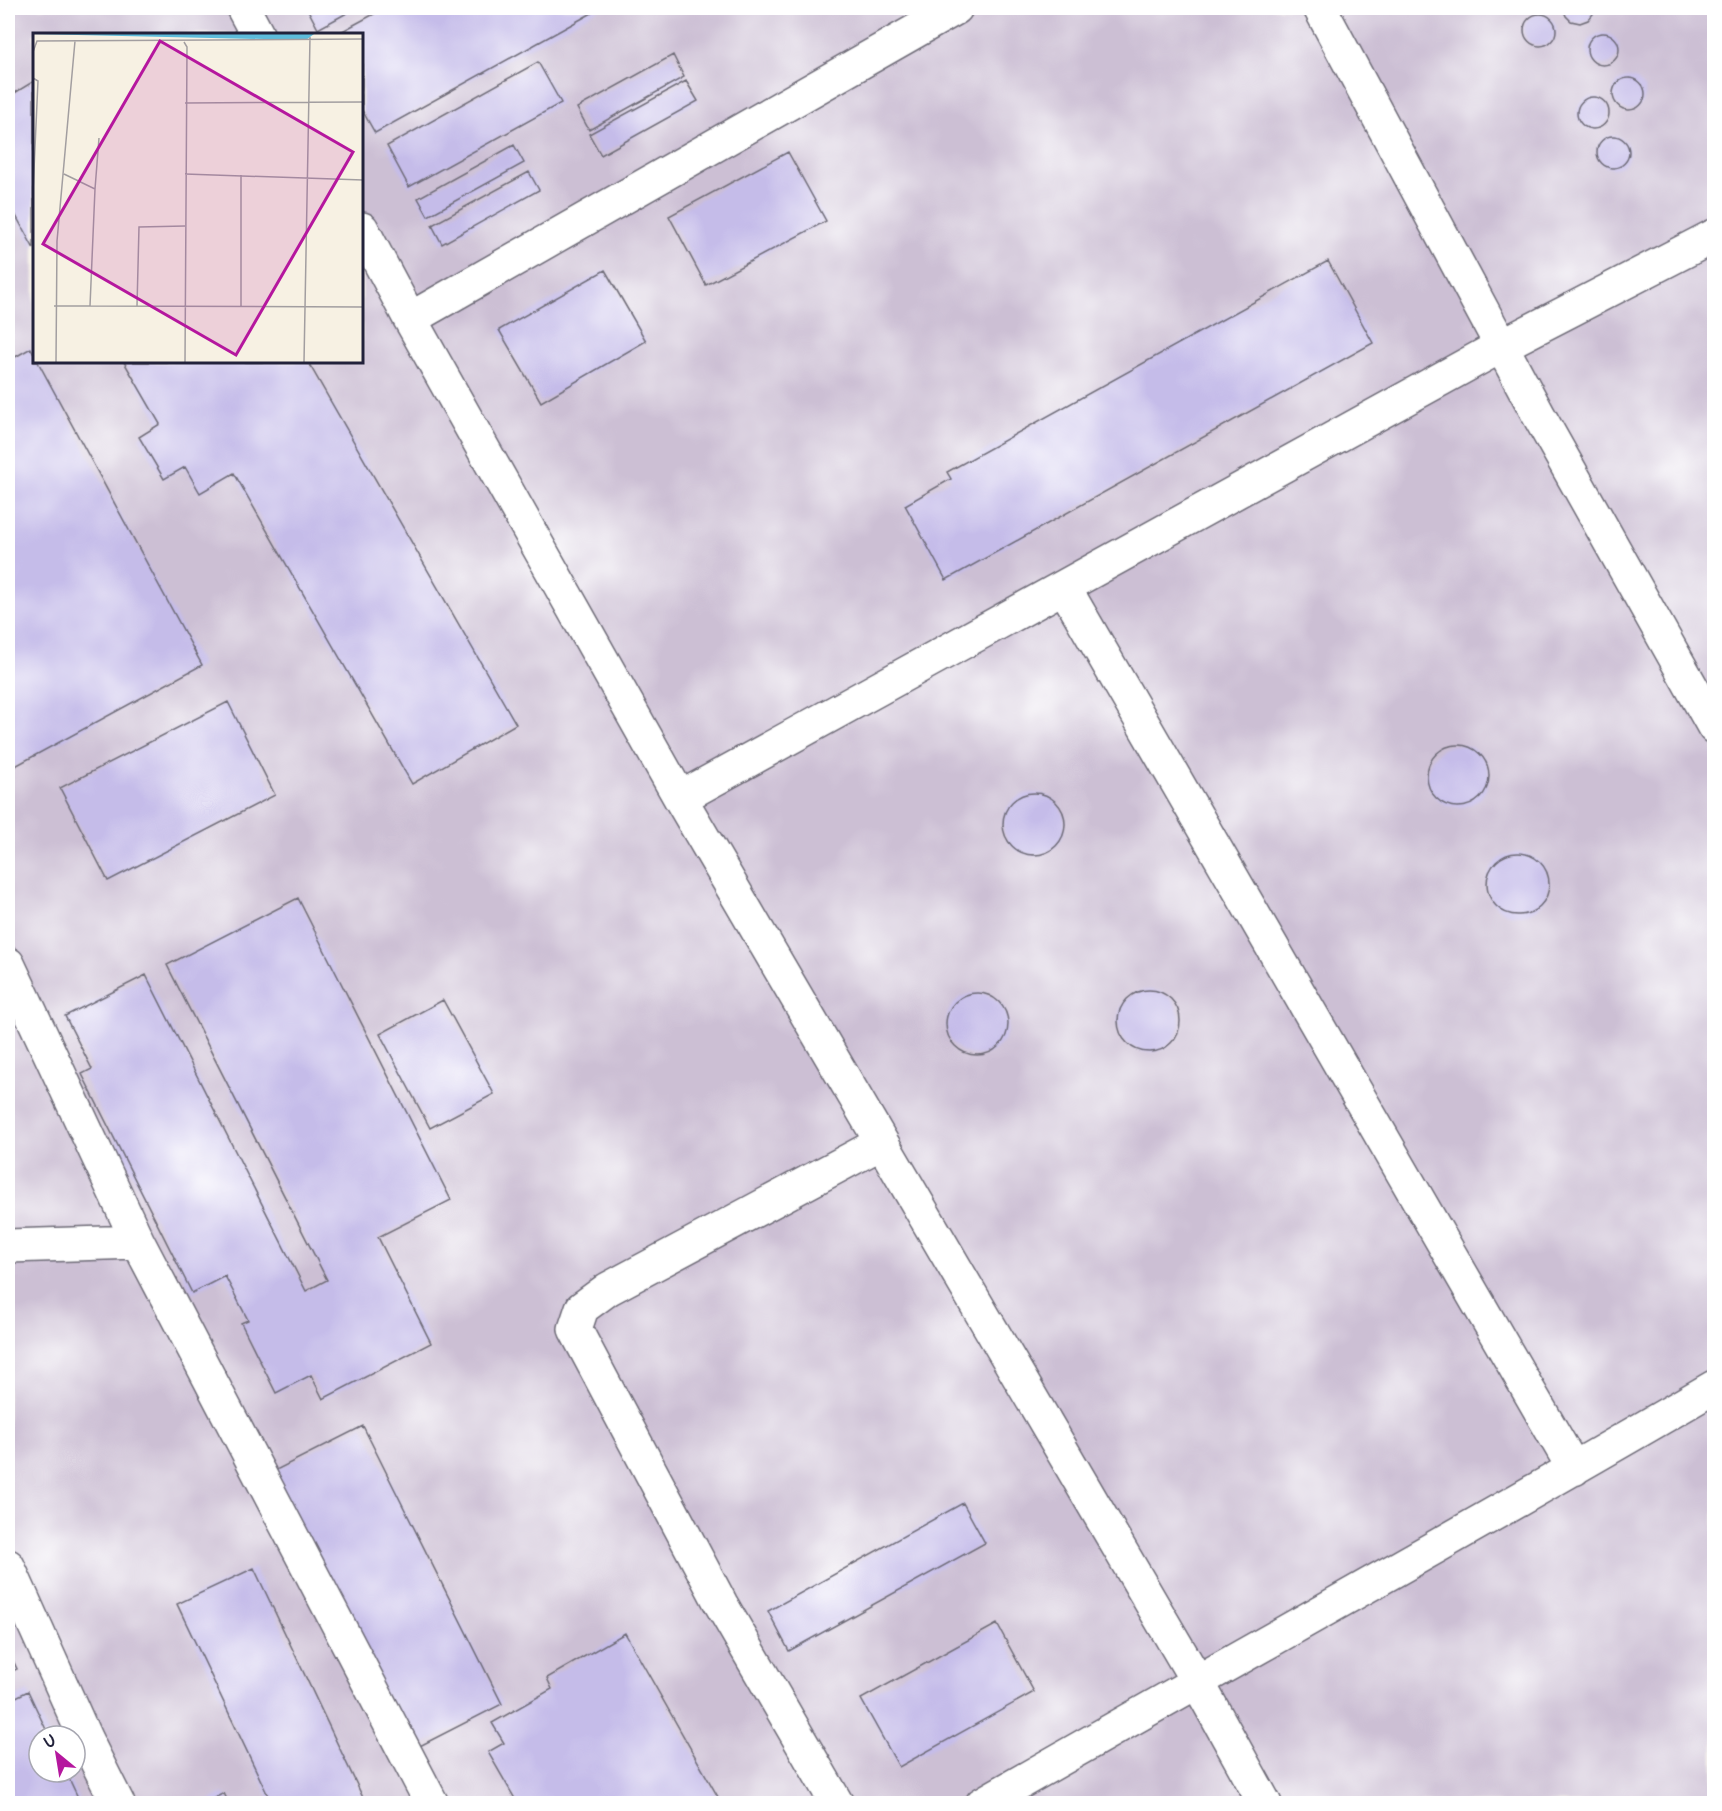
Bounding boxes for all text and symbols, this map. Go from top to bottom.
inset map [33,33,363,363]
north arrow [27,1724,87,1784]
text: U [40,1730,60,1753]

